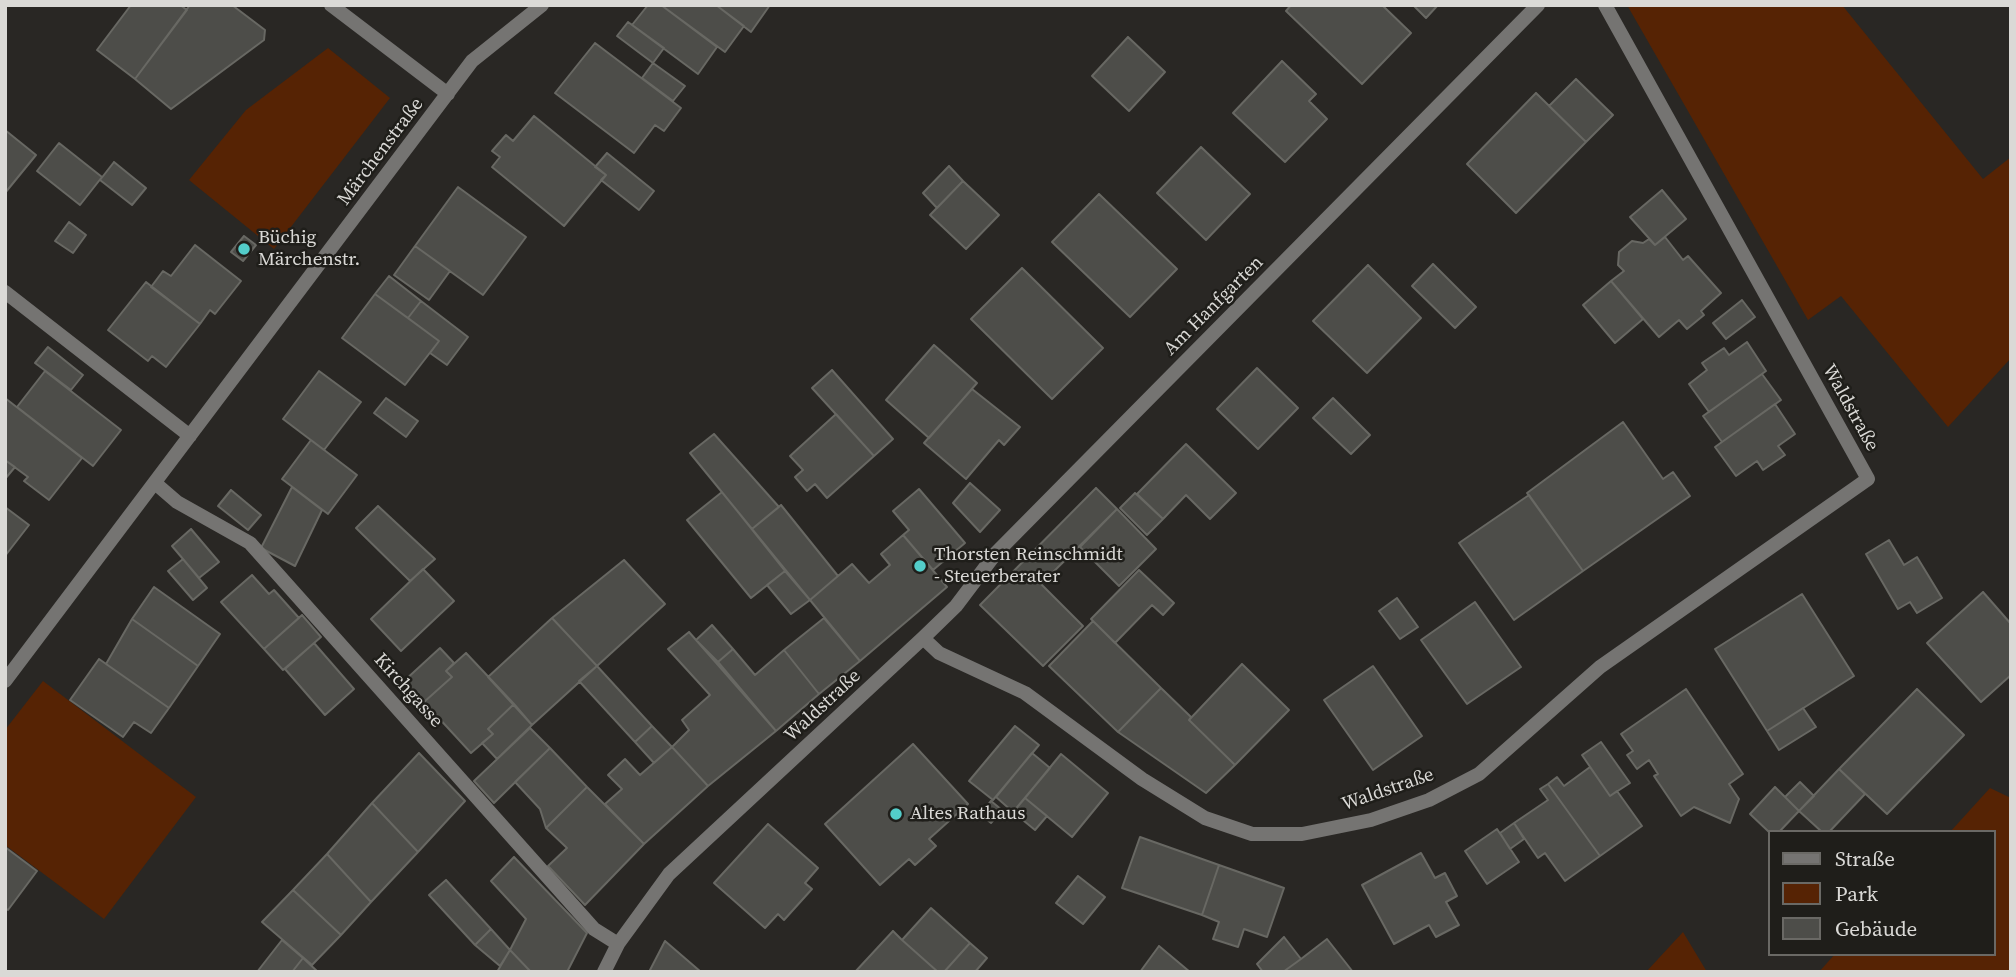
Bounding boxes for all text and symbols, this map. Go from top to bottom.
street label: Märchenstraße [333,94,429,210]
place label: Büchig Märchenstr. [258,227,360,271]
marker: Büchig Märchenstr. [236,241,252,257]
street label: Am Hanfgarten [1159,251,1269,361]
street label: Waldstraße [1817,361,1883,455]
place label: Thorsten Reinschmidt - Steuerberater [934,544,1123,588]
marker: Thorsten Reinschmidt - Steuerberater [912,558,928,574]
street label: Kirchgasse [369,649,447,733]
street label: Waldstraße [780,665,866,747]
street label: Waldstraße [1339,764,1437,816]
place label: Altes Rathaus [910,803,1025,825]
marker: Altes Rathaus [888,806,904,822]
legend [1768,830,1995,956]
text: Straße [1835,844,1895,873]
text: Park [1835,879,1878,908]
text: Gebäude [1835,914,1917,943]

